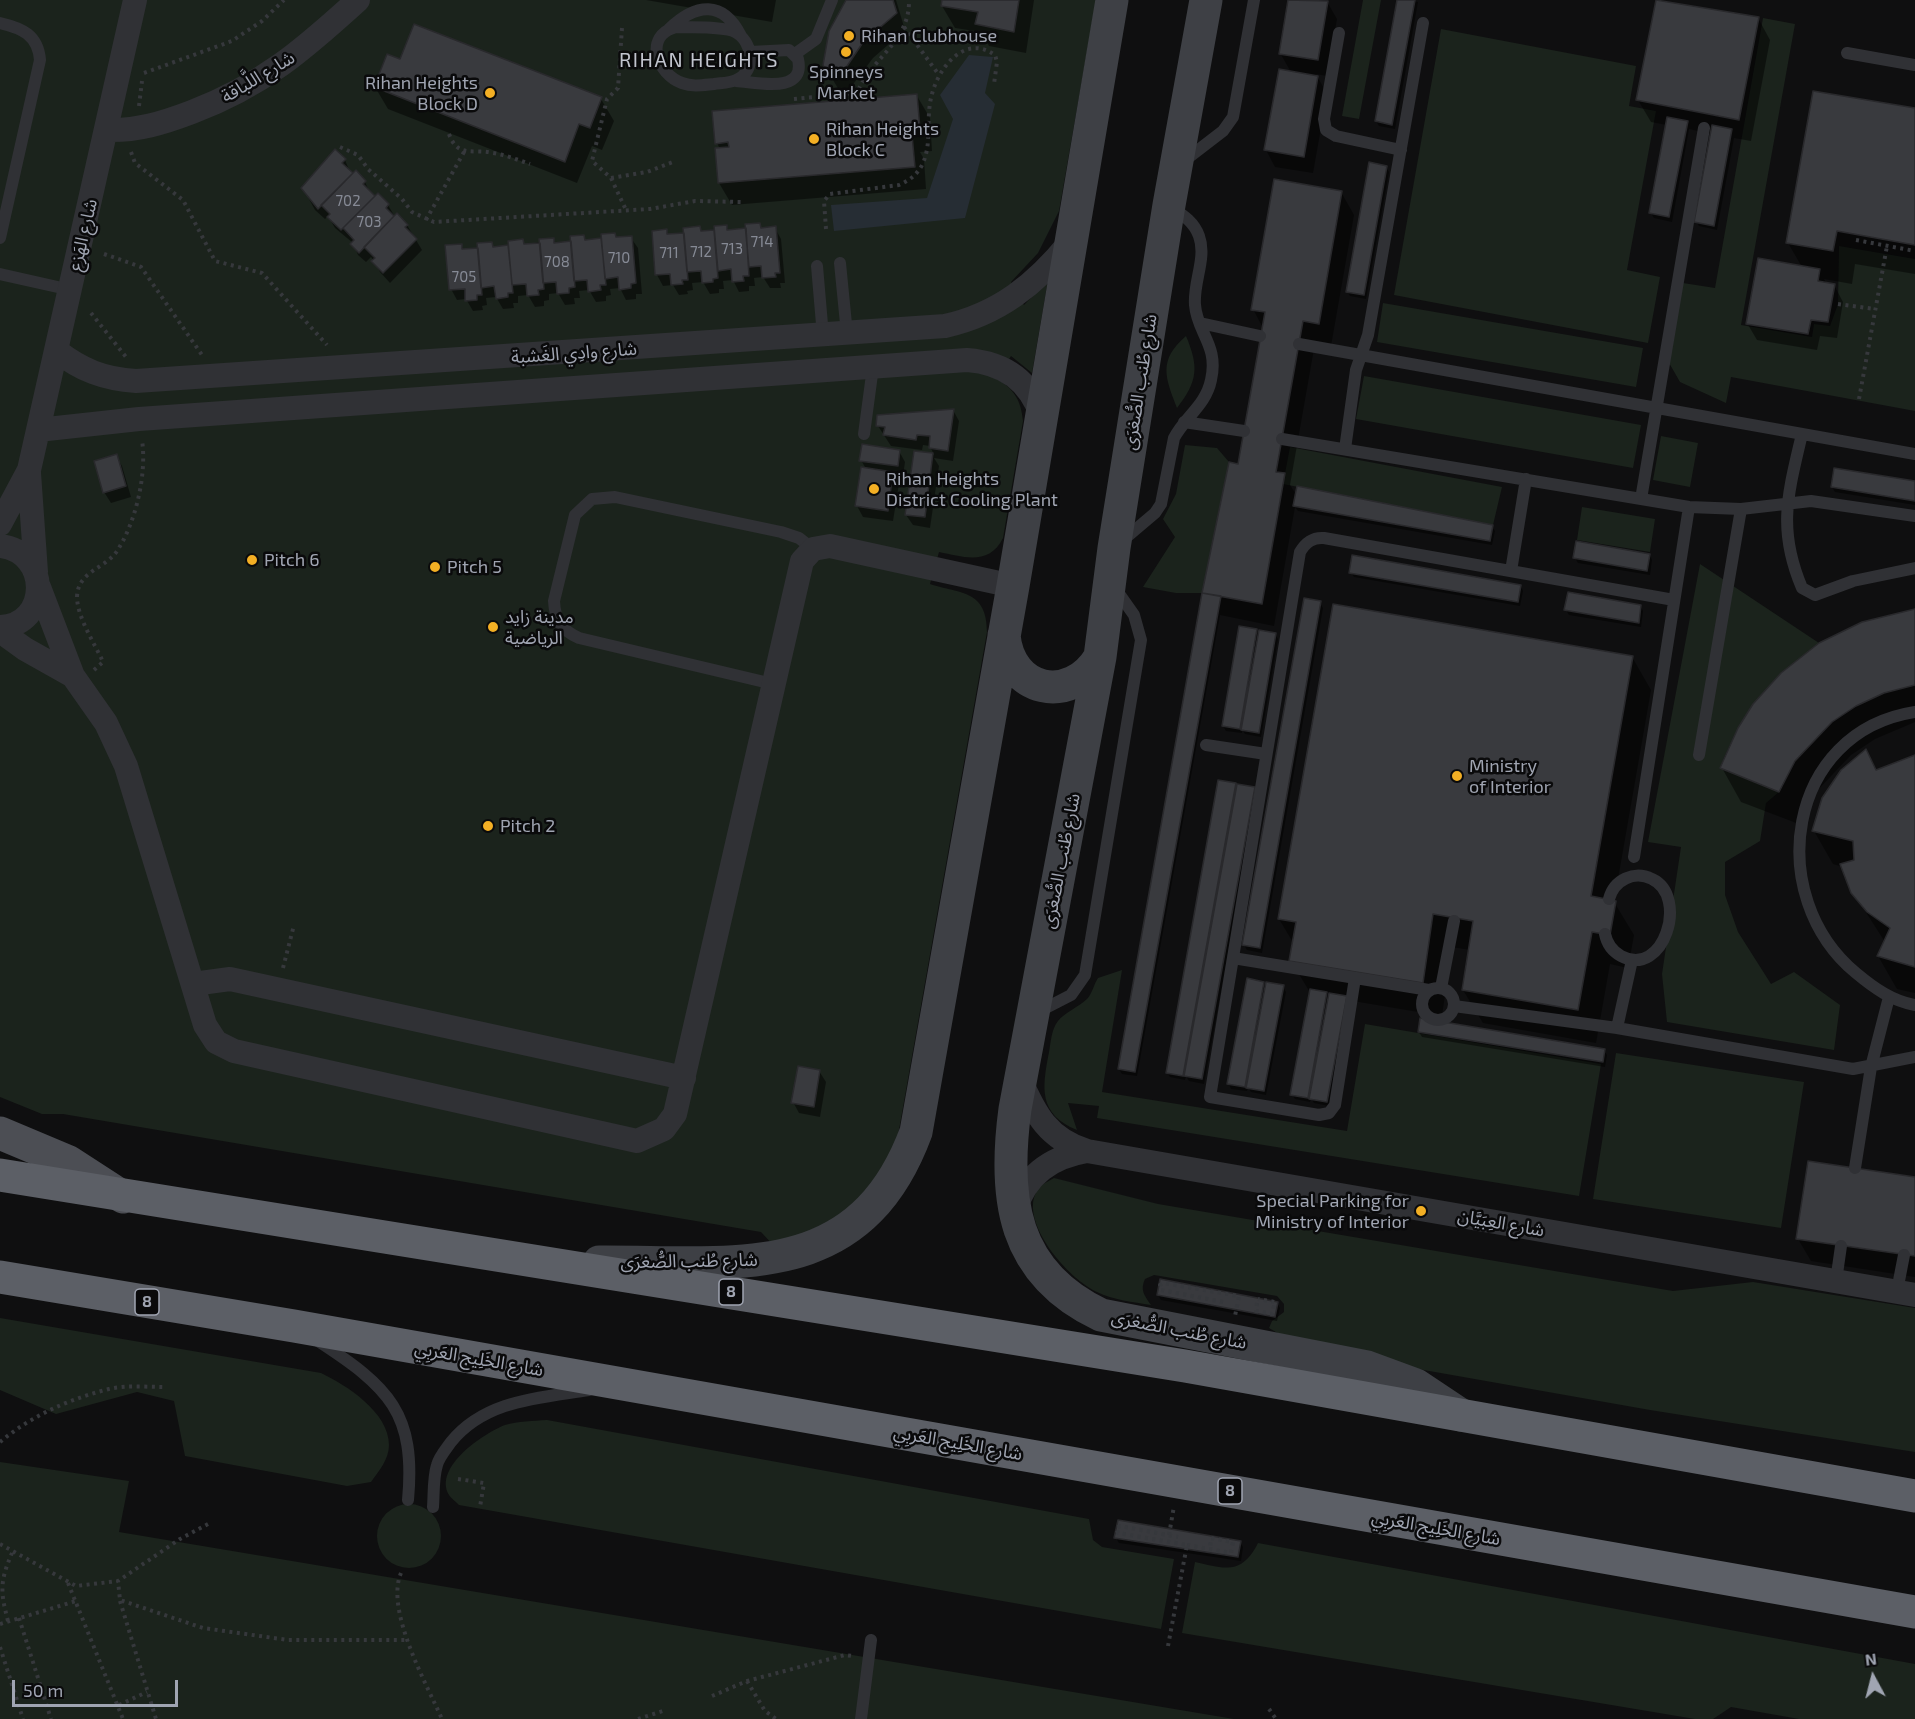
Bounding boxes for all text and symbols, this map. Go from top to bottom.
place label: Rihan Clubhouse [861,25,997,47]
marker: Rihan Clubhouse [842,29,856,43]
marker: Spinneys Market [839,45,853,59]
street label: شارع اللَّباقة [217,47,299,107]
district label: RIHAN HEIGHTS [619,48,779,72]
place label: Spinneys Market [809,61,883,104]
place label: Rihan Heights Block D [365,72,478,115]
marker: Rihan Heights Block D [483,86,497,100]
place label: Rihan Heights Block C [826,118,939,160]
marker: Rihan Heights Block C [807,132,821,146]
house number: 702 [335,192,361,210]
street label: شارع الهَزع [64,197,102,273]
house number: 703 [356,213,382,231]
house number: 714 [751,233,773,251]
house number: 713 [721,240,743,258]
house number: 712 [690,243,712,261]
house number: 711 [659,244,679,262]
house number: 710 [608,249,630,267]
house number: 708 [544,253,570,271]
house number: 705 [452,268,476,286]
street label: شارع طُنب الصُّغرَى [1119,312,1161,452]
street label: شارع وادِي الغَشبة [510,338,638,368]
place label: Rihan Heights District Cooling Plant [886,468,1058,510]
marker: Rihan Heights District Cooling Plant [867,482,881,496]
place label: Pitch 6 [264,549,320,571]
marker: Pitch 6 [245,553,259,567]
place label: Pitch 5 [447,556,502,578]
marker: Pitch 5 [428,560,442,574]
place label: مدينة زايد الرياضية [505,606,574,648]
marker: مدينة زايد الرياضية [486,620,500,634]
place label: Ministry of Interior [1469,755,1551,798]
marker: Ministry of Interior [1450,769,1464,783]
street label: شارع طُنب الصُّغرَى [1037,792,1085,930]
place label: Pitch 2 [500,815,555,837]
marker: Pitch 2 [481,819,495,833]
place label: Special Parking for Ministry of Interior [1255,1190,1409,1232]
marker: Special Parking for Ministry of Interior [1414,1204,1428,1218]
street label: شارع العِبَيَّان [1456,1205,1546,1241]
street label: شارع طُنب الصُّغرَى [620,1249,758,1273]
road number: 8 [719,1279,743,1305]
road number: 8 [135,1289,159,1315]
street label: شارع طُنب الصُّغرَى [1110,1306,1248,1354]
street label: شارع الخَلِيج العَربِي [413,1337,545,1381]
street label: شارع الخَلِيج العَربِي [892,1421,1024,1465]
road number: 8 [1218,1478,1242,1504]
street label: شارع الخَلِيج العَربِي [1370,1506,1502,1550]
north arrow [1843,1647,1903,1707]
text: N [1864,1649,1878,1669]
scale bar [15,1668,182,1706]
text: 50 m [23,1679,63,1701]

